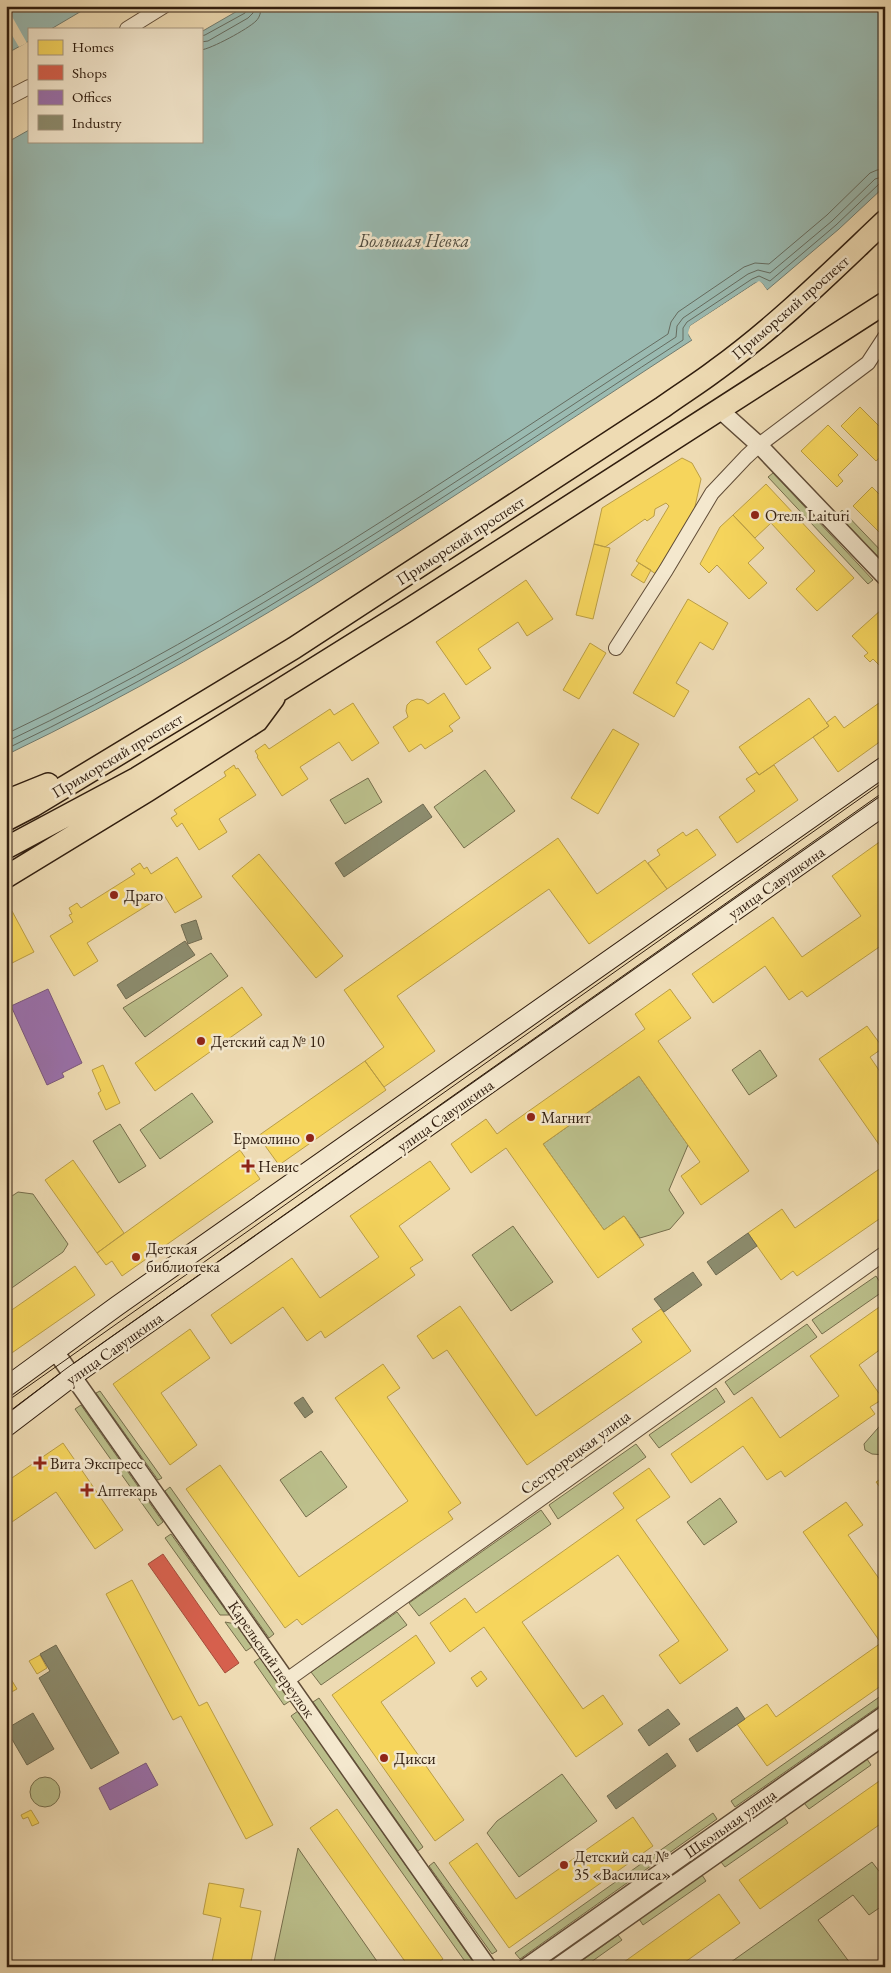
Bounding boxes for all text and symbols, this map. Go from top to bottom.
legend [28,28,202,142]
text: Homes [72,37,114,56]
text: Shops [72,63,107,82]
text: Offices [72,87,112,106]
text: Industry [72,113,122,132]
water label: Большая Невка [358,229,469,252]
street label: Приморский проспект [727,250,854,364]
street label: Приморский проспект [392,491,529,590]
place label: Отель Laituri [765,505,850,526]
marker: Отель Laituri [749,509,761,521]
street label: Приморский проспект [48,708,187,803]
street label: улица Савушкина [724,841,829,924]
place label: Драго [124,885,163,906]
marker: Драго [108,889,120,901]
place label: Детский сад № 10 [211,1031,325,1052]
marker: Детский сад № 10 [195,1035,207,1047]
street label: улица Савушкина [393,1074,498,1157]
place label: Магнит [541,1107,591,1128]
marker: Магнит [525,1111,537,1123]
place label: Ермолино [233,1128,300,1149]
marker: Ермолино [304,1132,316,1144]
place label: Невис [258,1156,299,1177]
marker: Невис [242,1160,254,1172]
place label: Детская библиотека [146,1238,220,1277]
marker: Детская библиотека [130,1251,142,1263]
street label: улица Савушкина [62,1307,167,1390]
street label: Сестрорецкая улица [516,1405,635,1499]
place label: Вита Экспресс [50,1453,143,1474]
marker: Вита Экспресс [34,1457,46,1469]
place label: Аптекарь [96,1480,157,1501]
marker: Аптекарь [81,1484,93,1496]
street label: Карельский переулок [223,1597,320,1722]
place label: Дикси [394,1748,436,1769]
marker: Дикси [378,1752,390,1764]
street label: Школьная улица [680,1784,781,1863]
place label: Детский сад № 35 «Василиса» [574,1846,671,1885]
marker: Детский сад № 35 «Василиса» [558,1859,570,1871]

